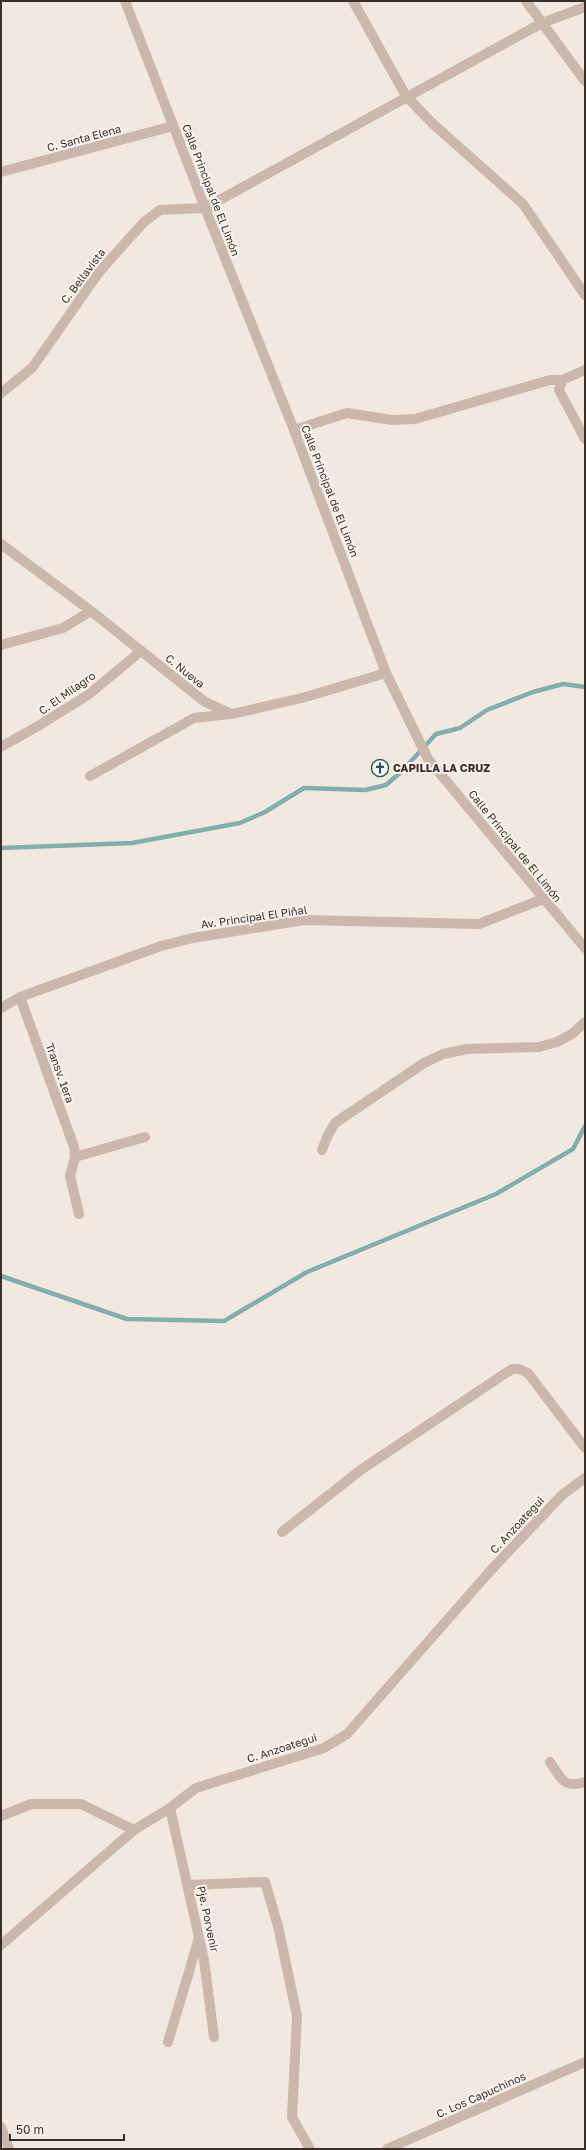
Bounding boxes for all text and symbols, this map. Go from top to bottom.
street label: C. Santa Elena [45,121,122,154]
street label: Calle Principal de El Limón [180,122,243,258]
street label: C. Bellavista [58,246,108,306]
street label: Calle Principal de El Limón [299,423,362,559]
street label: C. Nueva [163,651,207,690]
street label: C. El Milagro [36,668,98,717]
church icon: CAPILLA LA CRUZ [370,758,390,778]
place label: CAPILLA LA CRUZ [393,761,490,774]
street label: Calle Principal de El Limón [466,787,565,904]
street label: Av. Principal El Piñal [200,903,308,930]
street label: Transv. 1era [44,1041,77,1104]
street label: C. Anzoategui [487,1494,546,1556]
street label: C. Anzoategui [245,1730,319,1765]
street label: Pje. Porvenir [195,1885,222,1954]
street label: C. Los Capuchinos [434,2069,528,2120]
scale bar [10,2116,124,2142]
text: 50 m [16,2122,44,2137]

